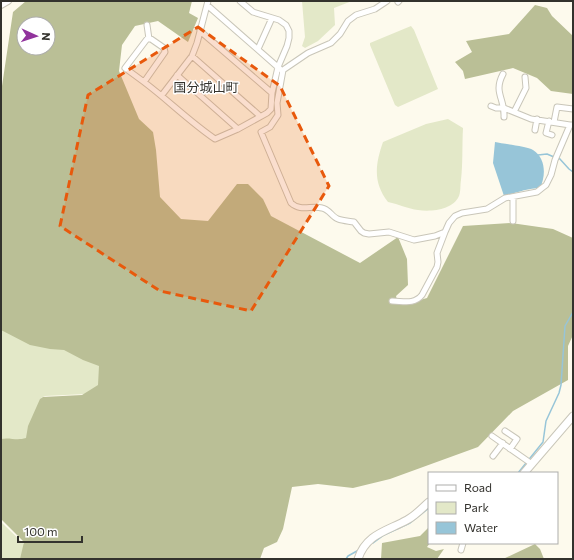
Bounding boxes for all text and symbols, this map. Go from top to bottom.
north arrow [16,16,56,56]
text: N [40,32,53,41]
district label: 国分城山町 [173,79,239,95]
legend [428,472,558,544]
text: Road [464,480,492,494]
text: Park [464,500,490,514]
scale bar [18,518,82,544]
text: Water [464,520,498,534]
text: 100 m [24,524,58,538]

